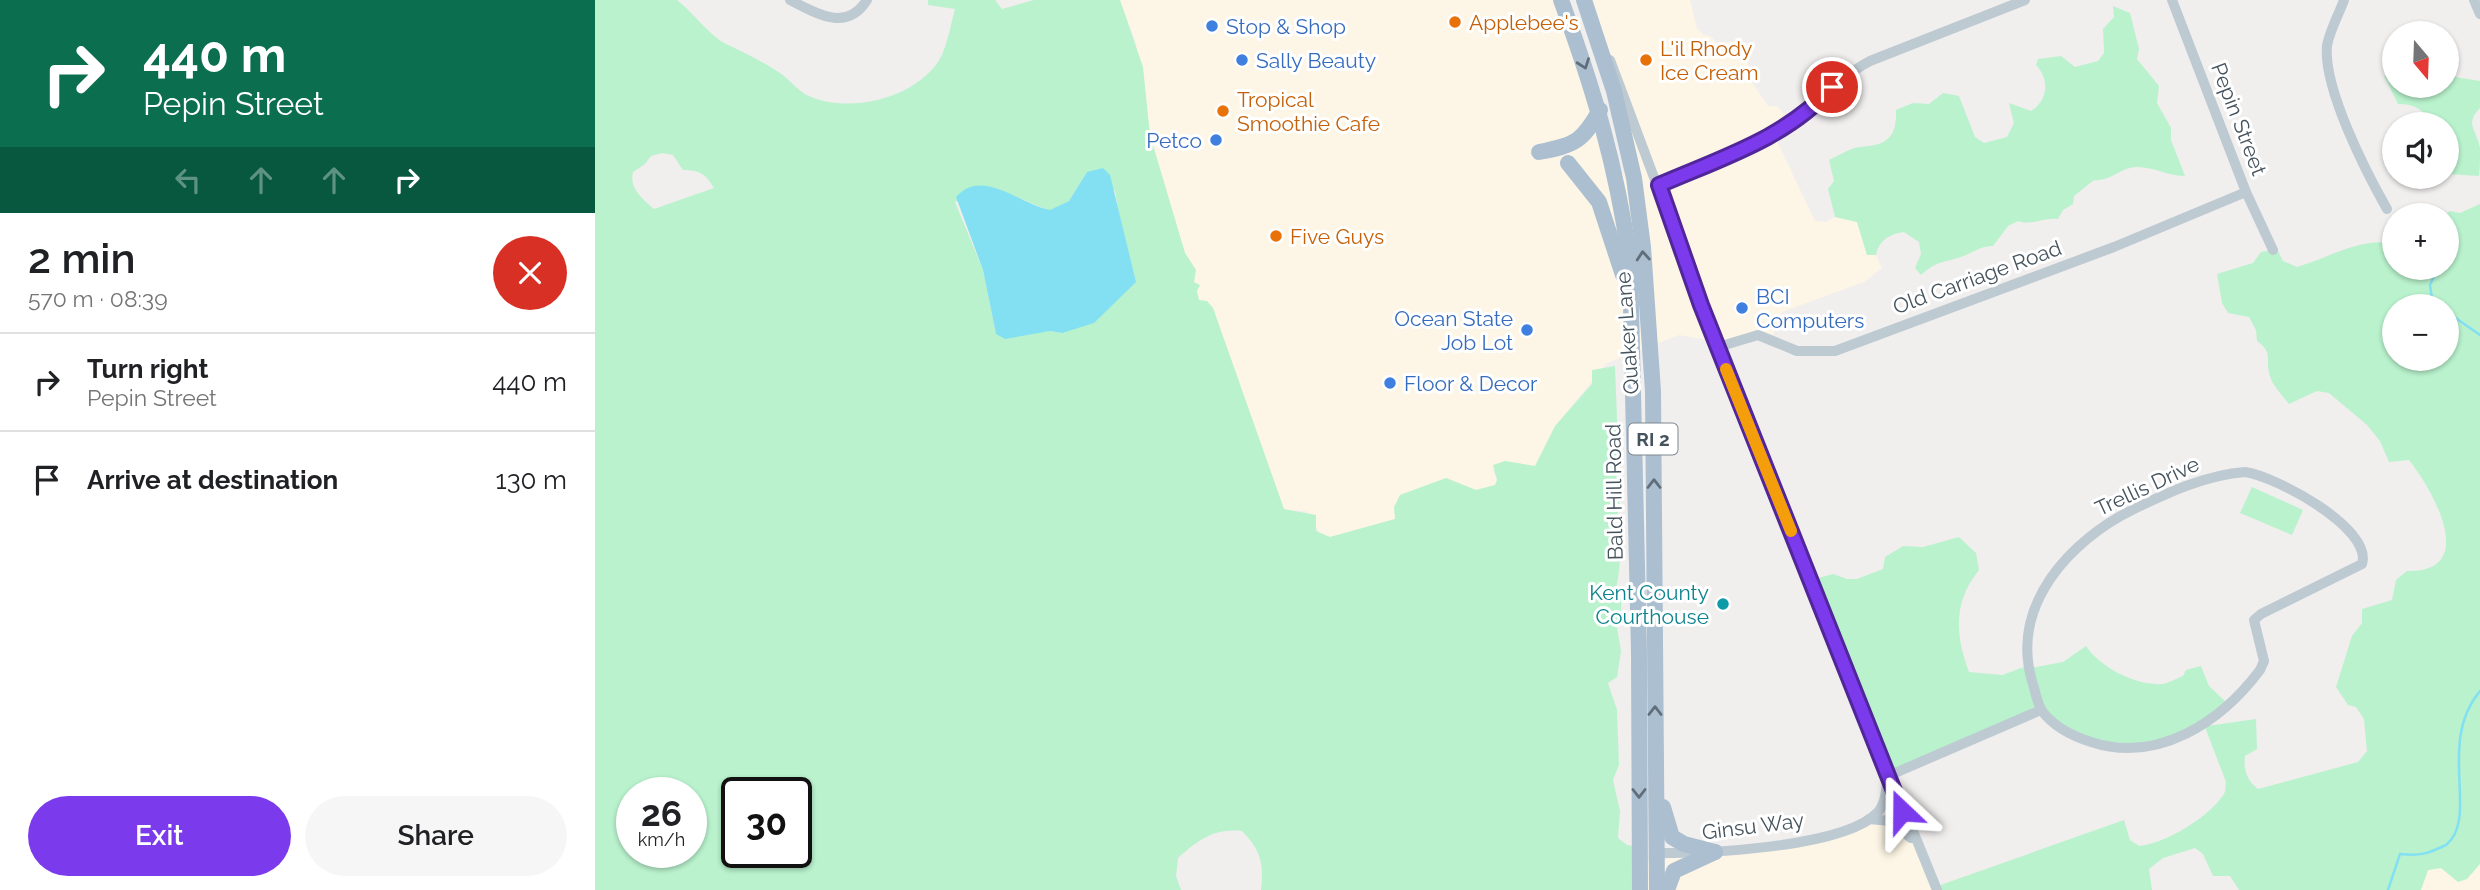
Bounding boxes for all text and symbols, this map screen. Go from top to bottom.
place label: Applebee's [1469,10,1579,35]
place label: Stop & Shop [1226,14,1346,39]
marker: Applebee's [1447,14,1463,30]
marker: Stop & Shop [1204,18,1220,34]
north arrow [2382,21,2459,98]
map controls [2382,21,2459,371]
text: 440 m [143,26,286,83]
icon: right [28,28,119,119]
place label: L'il Rhody Ice Cream [1660,36,1759,85]
place label: Sally Beauty [1256,48,1376,73]
marker: Sally Beauty [1234,52,1250,68]
marker: L'il Rhody Ice Cream [1638,52,1654,68]
pin [1802,57,1862,117]
one-way arrow [1576,58,1590,70]
street label: Pepin Street [2206,59,2272,179]
icon: arrive [1813,68,1851,106]
text: Pepin Street [143,85,324,122]
place label: Tropical Smoothie Cafe [1237,87,1380,136]
marker: Tropical Smoothie Cafe [1215,103,1231,119]
button: sound [2382,112,2459,189]
place label: Petco [1146,128,1202,153]
marker: Petco [1208,132,1224,148]
icon: left [169,161,207,199]
icon: ahead [242,161,280,199]
icon: ahead [315,161,353,199]
icon: right [388,161,426,199]
button: + [2382,203,2459,280]
place label: Five Guys [1290,224,1384,249]
marker: Five Guys [1268,228,1284,244]
text: 2 min [28,234,136,283]
street label: Old Carriage Road [1889,235,2065,319]
button: close [493,236,567,310]
one-way arrow [1636,251,1651,262]
street label: Quaker Lane [1610,271,1644,395]
place label: BCI Computers [1756,284,1864,333]
text: 570 m · 08:39 [28,285,168,312]
button: − [2382,294,2459,371]
marker: BCI Computers [1734,300,1750,316]
place label: Ocean State Job Lot [1394,306,1513,355]
marker: Ocean State Job Lot [1519,322,1535,338]
text: Turn right [87,354,208,384]
icon: right [28,363,66,401]
text: 440 m [492,367,567,397]
place label: Floor & Decor [1404,371,1538,396]
marker: Floor & Decor [1382,375,1398,391]
text: Pepin Street [87,384,217,411]
street label: Bald Hill Road [1600,424,1628,560]
road number: RI 2 [1629,424,1677,454]
street label: Trellis Drive [2091,451,2203,521]
icon: arrive [28,461,66,499]
text: Arrive at destination [87,465,338,495]
text: 130 m [496,465,567,495]
one-way arrow [1646,478,1662,488]
place label: Kent County Courthouse [1589,580,1709,629]
marker: Kent County Courthouse [1715,596,1731,612]
one-way arrow [1647,705,1663,716]
position arrow [1865,774,1939,848]
speed limit sign: 30 [721,777,812,868]
one-way arrow [1631,788,1647,799]
text: 26 [641,793,682,834]
button: Exit [28,796,291,876]
button: Share [305,796,567,876]
street label: Ginsu Way [1701,807,1805,845]
text: km/h [638,829,685,850]

